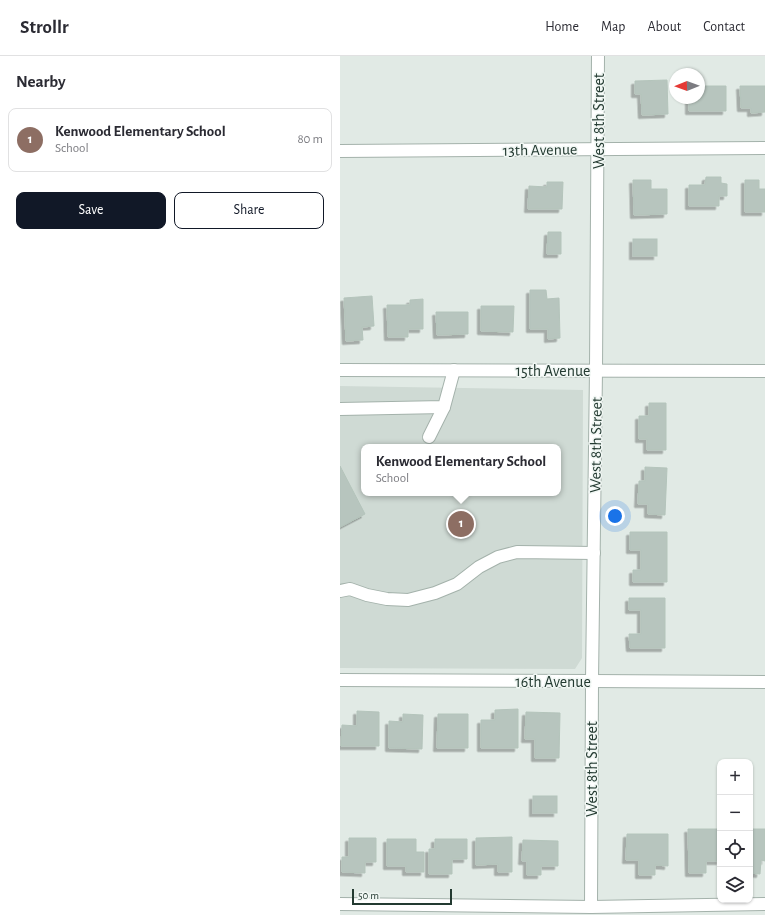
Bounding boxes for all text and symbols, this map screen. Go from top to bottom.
text: Strollr [20,18,69,37]
text: Home [545,20,579,34]
text: Map [601,20,625,34]
text: About [647,20,681,34]
text: Contact [703,20,745,34]
north arrow [669,68,705,104]
text: Nearby [16,73,66,90]
street label: West 8th Street [591,73,607,169]
text: Kenwood Elementary School [55,124,226,139]
text: 1 [28,133,32,146]
text: 80 m [297,133,323,146]
street label: 13th Avenue [502,141,578,159]
text: School [55,142,89,155]
button: Save [16,192,166,229]
button: Share [174,192,324,229]
street label: 15th Avenue [516,363,590,379]
street label: West 8th Street [587,397,605,493]
popup [361,444,561,496]
text: Kenwood Elementary School [376,454,546,469]
text: School [376,472,409,485]
your location [605,506,625,526]
pin: 1 [448,509,474,539]
street label: 16th Avenue [515,674,591,690]
street label: West 8th Street [584,721,600,817]
map controls [717,759,753,903]
button: + [717,759,753,795]
button: − [717,795,753,831]
button: locate [717,831,753,867]
button: layers [717,867,753,903]
scale bar [352,887,452,906]
text: 50 m [358,890,379,901]

